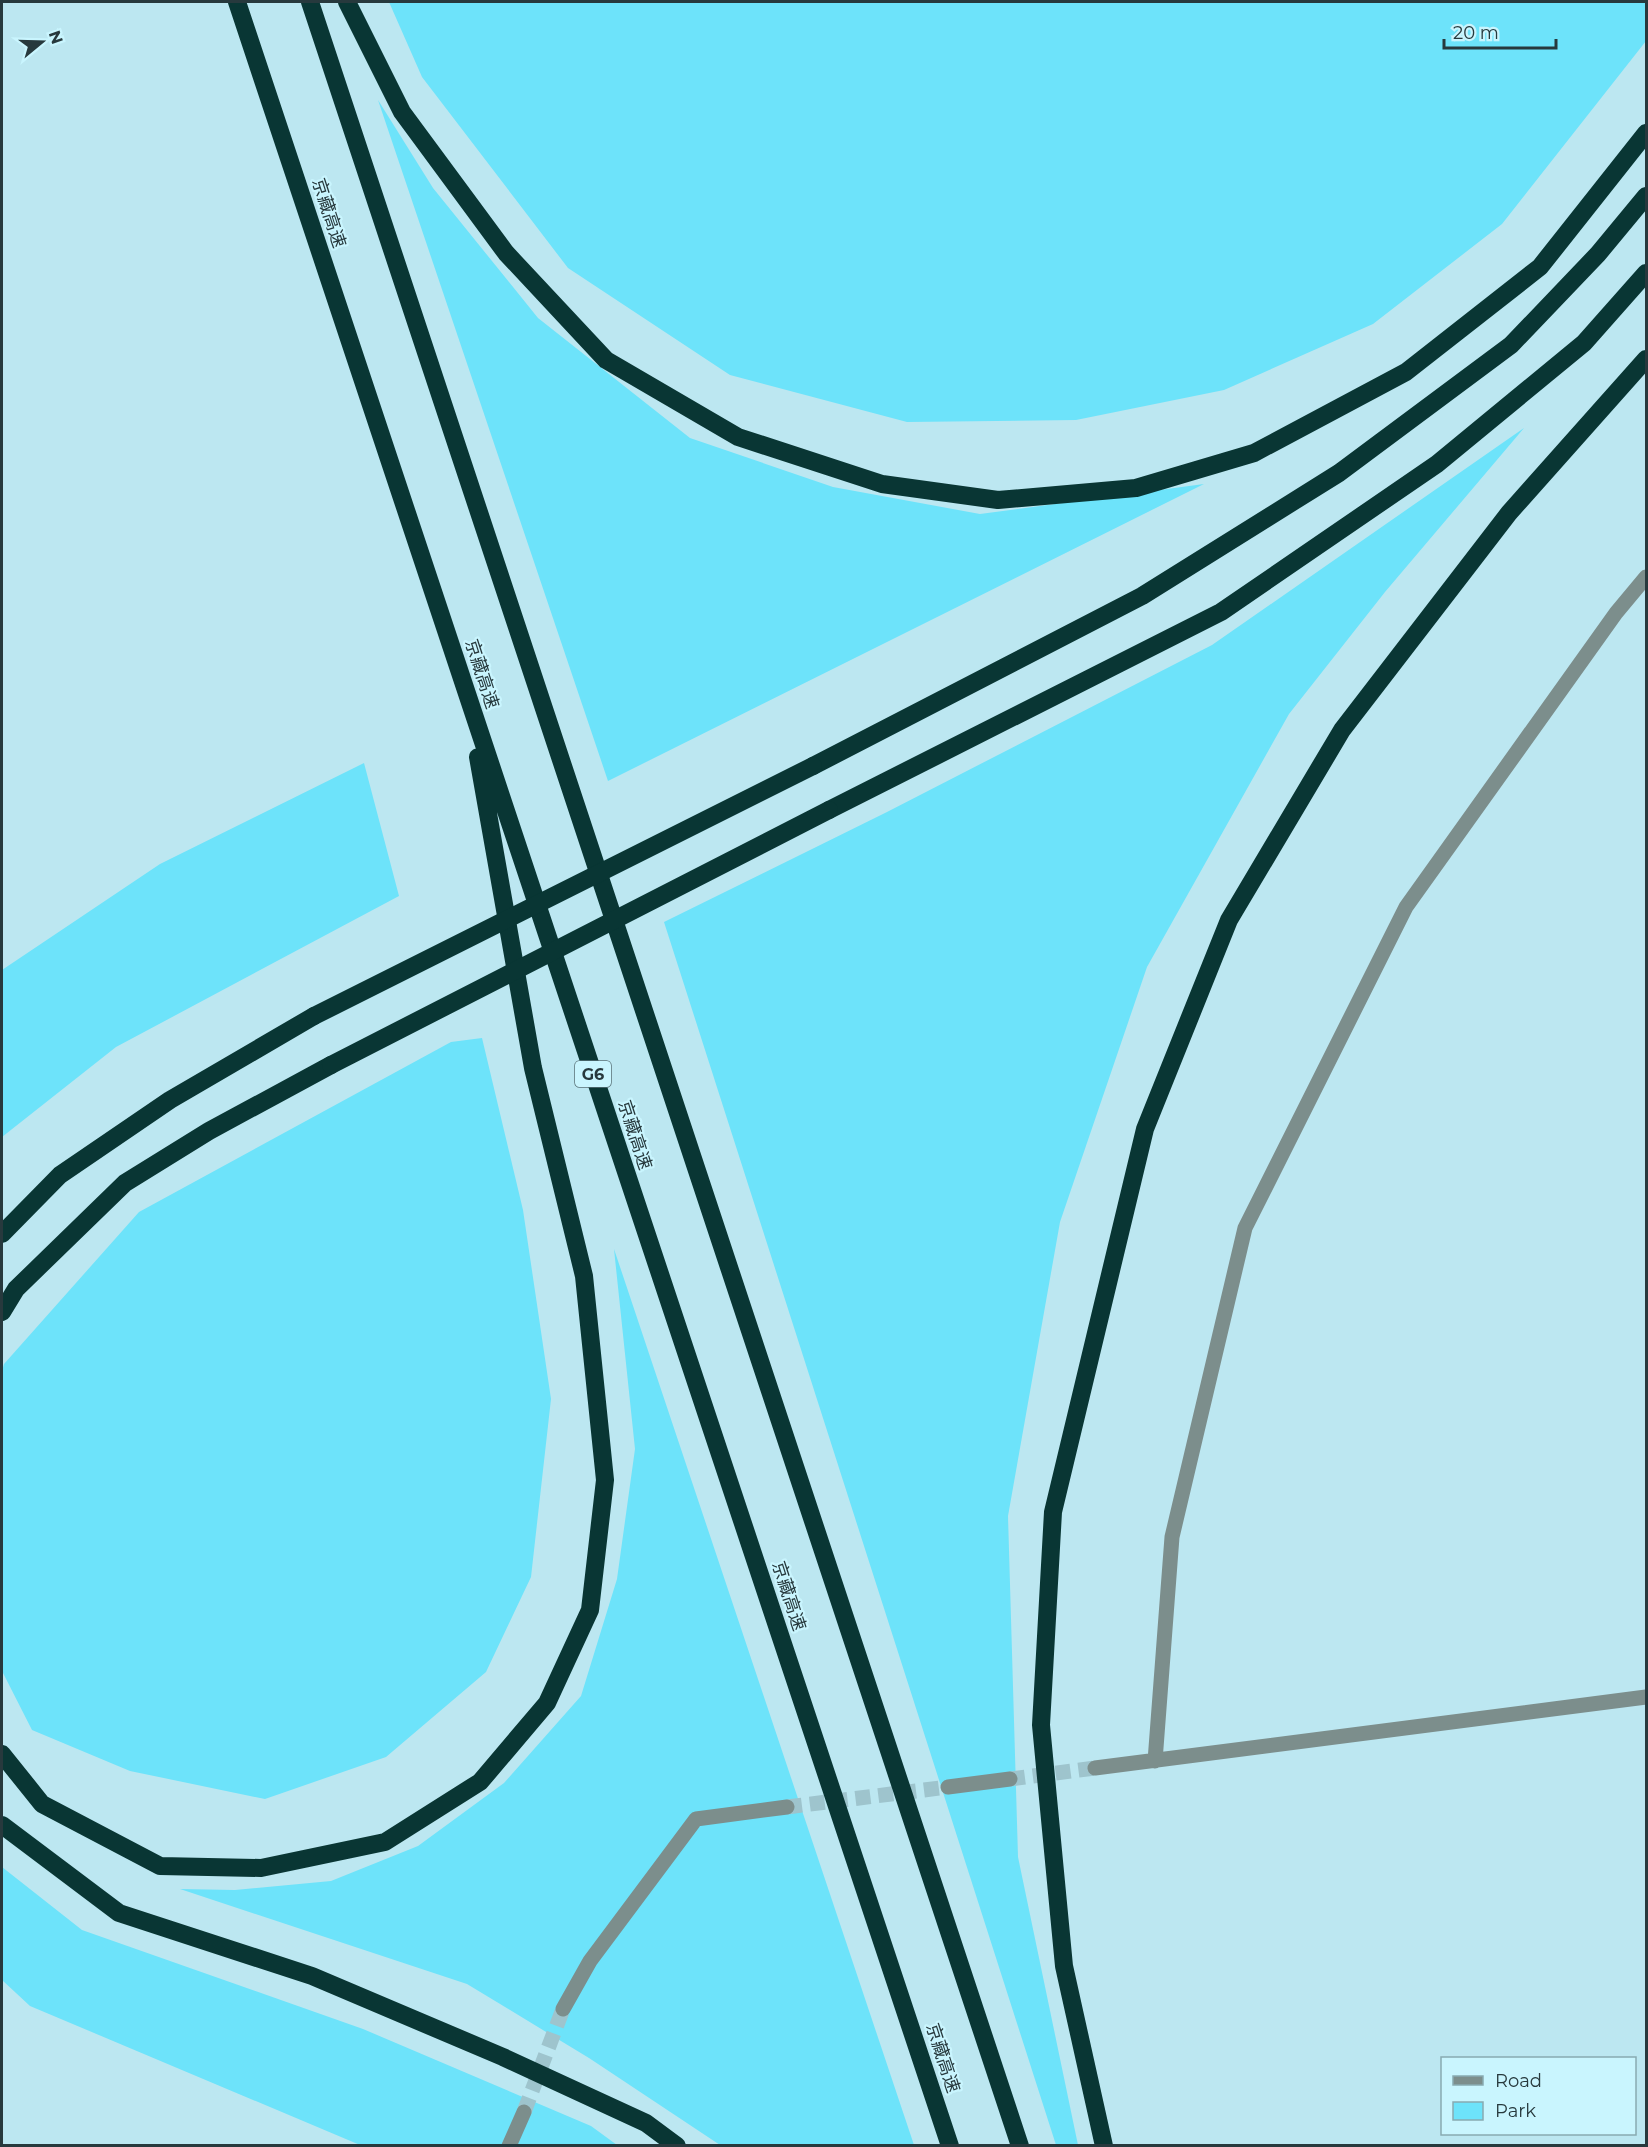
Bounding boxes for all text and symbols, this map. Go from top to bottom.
north arrow [12,12,72,72]
scale bar [1444,12,1556,50]
text: 20 m [1453,22,1499,44]
text: N [45,28,67,46]
street label: 京藏高速 [307,175,351,251]
street label: 京藏高速 [460,636,504,712]
road number: G6 [575,1061,611,1087]
street label: 京藏高速 [613,1097,657,1173]
street label: 京藏高速 [767,1558,811,1634]
street label: 京藏高速 [921,2020,965,2096]
legend [1441,2057,1636,2135]
text: Road [1495,2070,1542,2092]
text: Park [1495,2100,1536,2122]

